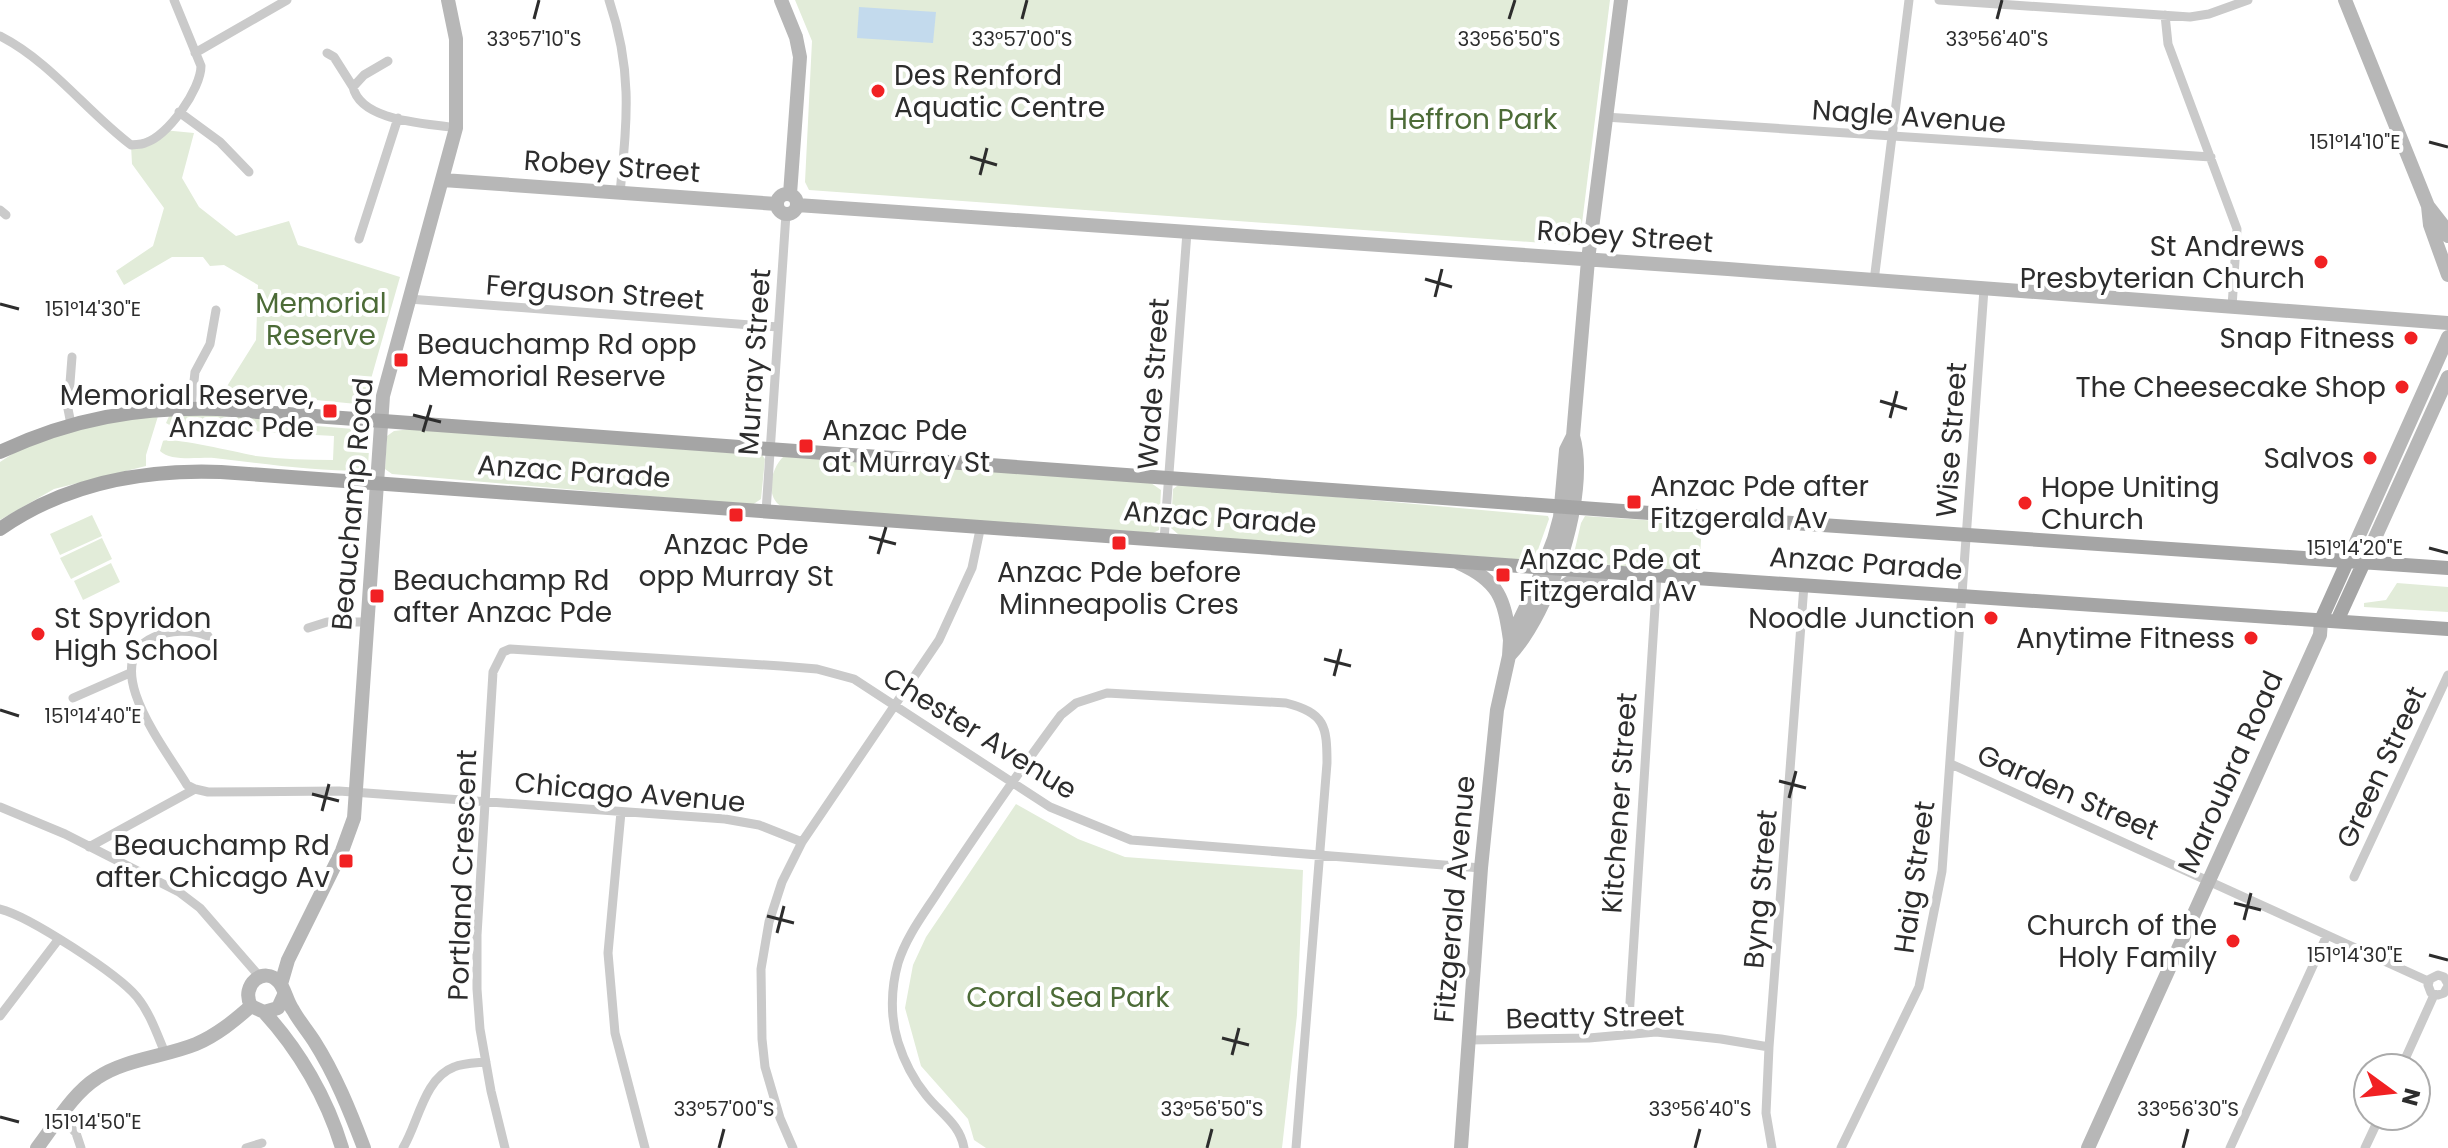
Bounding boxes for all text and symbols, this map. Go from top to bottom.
text: 33°57'10"S [487,25,581,53]
text: 33°57'00"S [971,25,1073,53]
text: 33°56'50"S [1458,25,1560,53]
text: 33°56'40"S [1946,25,2048,53]
place label: Des Renford Aquatic Centre [894,56,1105,127]
marker: Des Renford Aquatic Centre [869,82,887,100]
street label: Nagle Avenue [1811,90,2007,143]
park label: Heffron Park [1389,100,1558,139]
text: 151°14'10"E [2310,128,2400,156]
street label: Robey Street [523,141,701,192]
street label: Robey Street [1536,211,1714,262]
place label: St Andrews Presbyterian Church [2020,227,2305,298]
marker: St Andrews Presbyterian Church [2312,253,2330,271]
street label: Ferguson Street [485,265,705,320]
street label: Murray Street [729,267,780,457]
park label: Memorial Reserve [255,284,387,355]
text: 151°14'30"E [45,295,141,323]
street label: Wade Street [1128,297,1179,471]
place label: Snap Fitness [2220,319,2395,358]
place label: Beauchamp Rd opp Memorial Reserve [417,325,697,396]
marker: Snap Fitness [2402,329,2420,347]
marker: Beauchamp Rd opp Memorial Reserve [392,351,410,369]
street label: Wise Street [1927,361,1976,519]
place label: The Cheesecake Shop [2075,368,2386,407]
place label: Memorial Reserve, Anzac Pde [60,376,314,447]
street label: Beauchamp Road [322,376,383,632]
marker: The Cheesecake Shop [2393,378,2411,396]
marker: Memorial Reserve, Anzac Pde [321,402,339,420]
place label: Anzac Pde at Murray St [822,411,990,482]
marker: Anzac Pde at Murray St [797,437,815,455]
place label: Salvos [2264,439,2354,478]
street label: Anzac Parade [476,445,672,498]
marker: Salvos [2361,449,2379,467]
place label: Anzac Pde after Fitzgerald Av [1650,467,1869,538]
place label: Hope Uniting Church [2041,468,2220,539]
street label: Anzac Parade [1122,491,1318,544]
marker: Anzac Pde after Fitzgerald Av [1625,493,1643,511]
marker: Hope Uniting Church [2016,494,2034,512]
marker: Anzac Pde opp Murray St [727,506,745,524]
place label: Anzac Pde opp Murray St [639,525,833,596]
marker: Anzac Pde before Minneapolis Cres [1110,534,1128,552]
text: 151°14'20"E [2307,534,2403,562]
street label: Anzac Parade [1768,537,1964,590]
place label: Anzac Pde at Fitzgerald Av [1519,540,1701,611]
place label: Anzac Pde before Minneapolis Cres [997,553,1241,624]
place label: Beauchamp Rd after Anzac Pde [393,561,612,632]
marker: Anzac Pde at Fitzgerald Av [1494,566,1512,584]
marker: Beauchamp Rd after Anzac Pde [368,587,386,605]
place label: St Spyridon High School [54,599,219,670]
place label: Noodle Junction [1748,599,1975,638]
marker: Noodle Junction [1982,609,2000,627]
place label: Anytime Fitness [2016,619,2235,658]
marker: St Spyridon High School [29,625,47,643]
marker: Anytime Fitness [2242,629,2260,647]
street label: Chester Avenue [875,658,1084,809]
street label: Maroubra Road [2168,665,2293,880]
street label: Green Street [2327,680,2436,854]
street label: Kitchener Street [1592,691,1647,915]
text: 151°14'40"E [45,702,141,730]
street label: Garden Street [1971,735,2165,850]
street label: Portland Crescent [439,749,486,1001]
street label: Chicago Avenue [513,763,747,822]
street label: Fitzgerald Avenue [1424,774,1485,1024]
street label: Haig Street [1884,798,1944,956]
street label: Byng Street [1734,808,1787,970]
place label: Beauchamp Rd after Chicago Av [95,826,330,897]
marker: Beauchamp Rd after Chicago Av [337,852,355,870]
place label: Church of the Holy Family [2027,906,2217,977]
marker: Church of the Holy Family [2224,932,2242,950]
text: 151°14'30"E [2307,941,2403,969]
park label: Coral Sea Park [966,978,1170,1017]
street label: Beatty Street [1505,996,1685,1039]
north arrow [2352,1052,2432,1132]
text: N [2394,1085,2428,1109]
text: 33°57'00"S [673,1095,775,1123]
text: 33°56'50"S [1161,1095,1263,1123]
text: 33°56'40"S [1649,1095,1751,1123]
text: 33°56'30"S [2137,1095,2239,1123]
text: 151°14'50"E [45,1108,141,1136]

